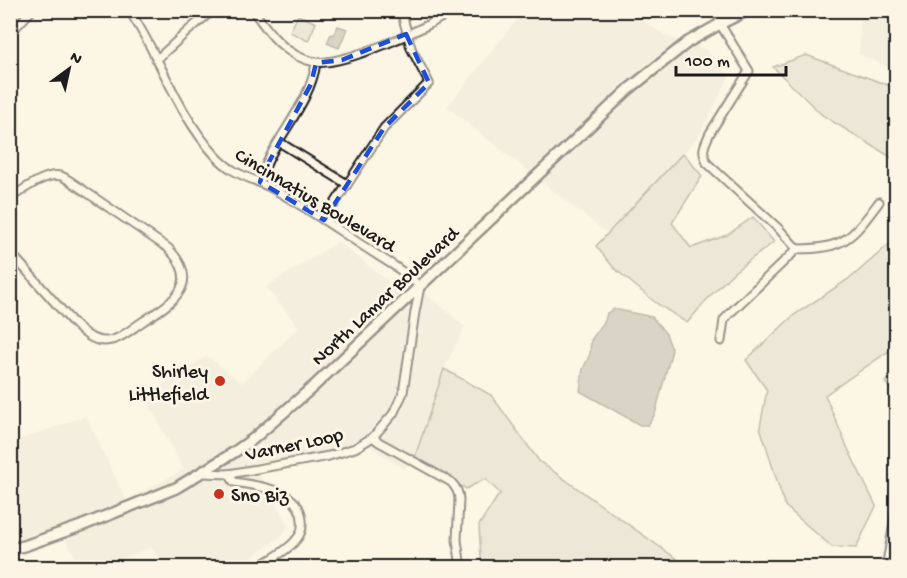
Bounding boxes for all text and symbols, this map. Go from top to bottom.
north arrow [39,39,99,99]
scale bar [676,39,786,77]
text: N [66,49,85,70]
text: 100 m [684,52,730,73]
street label: Cincinnatius Boulevard [230,145,401,260]
street label: North Lamar Boulevard [308,222,467,372]
place label: Shirley Littlefield [128,362,210,408]
marker: Shirley Littlefield [213,374,227,388]
street label: Varner Loop [243,425,346,468]
place label: Sno Biz [231,486,289,509]
marker: Sno Biz [212,487,226,501]

